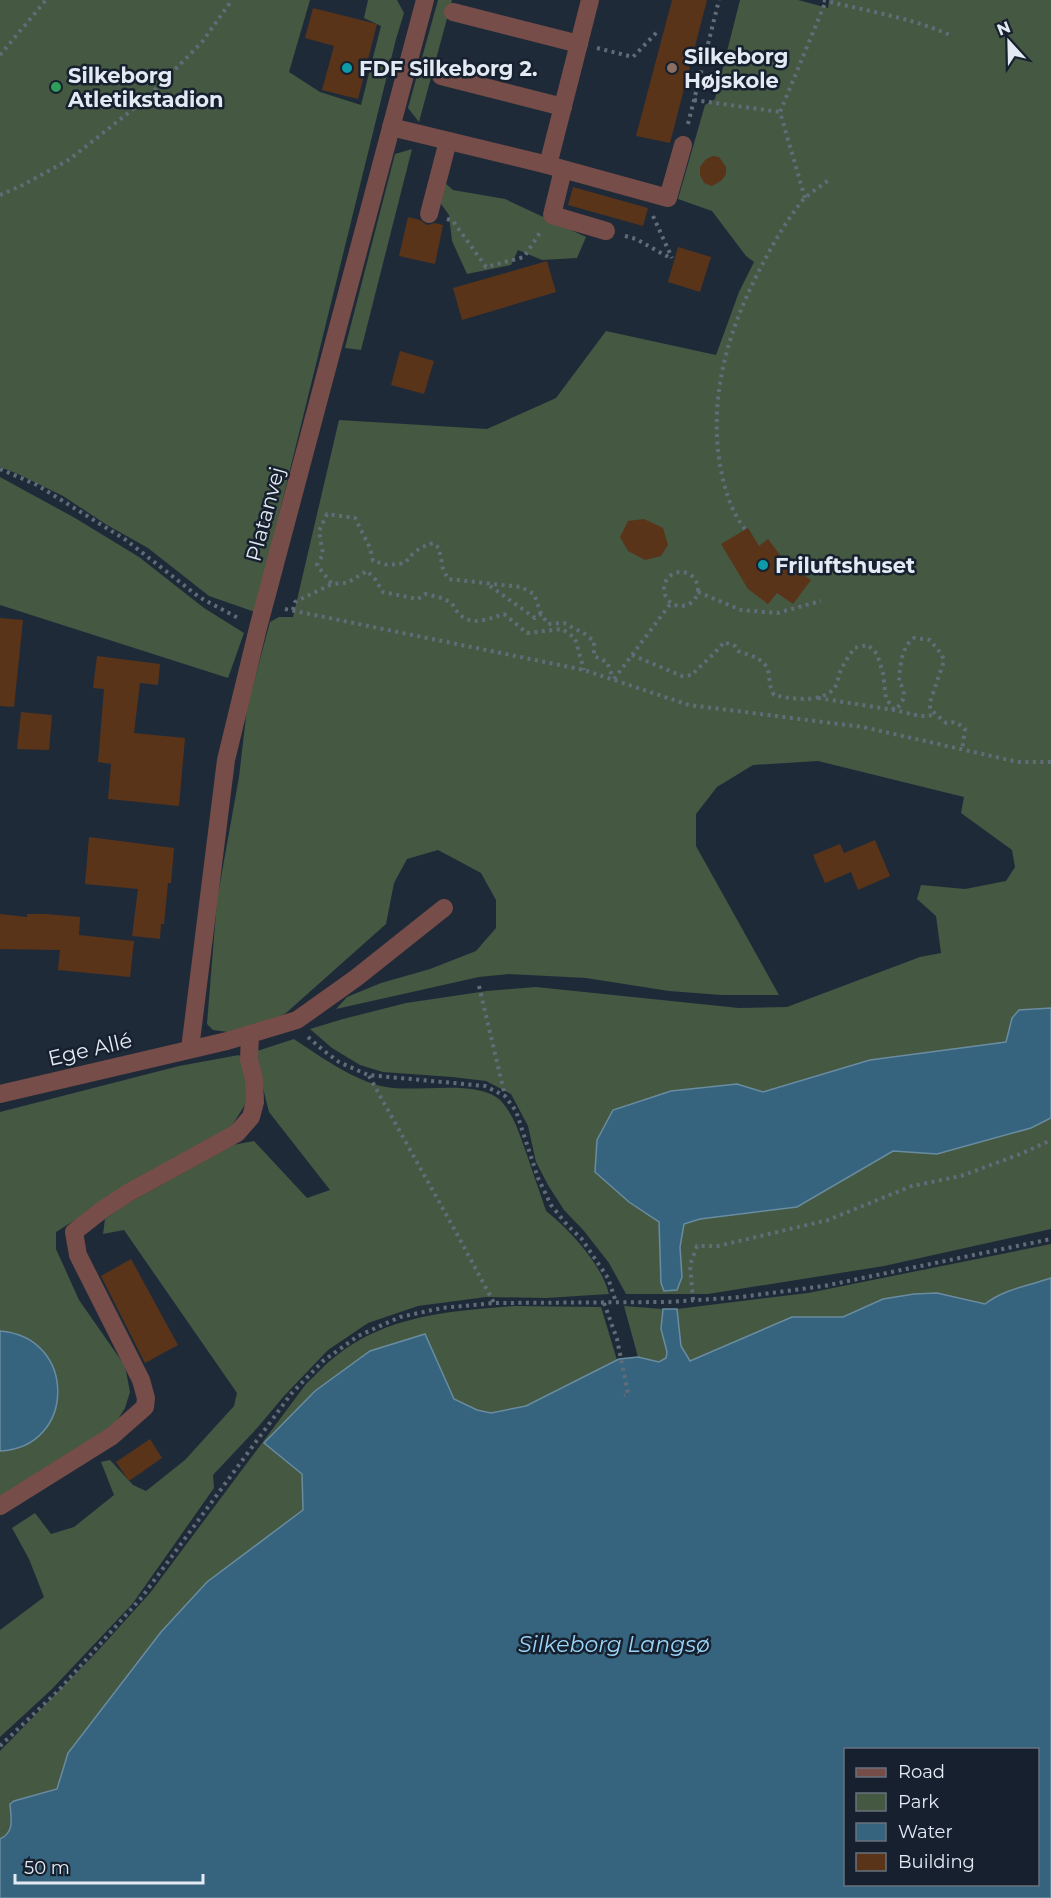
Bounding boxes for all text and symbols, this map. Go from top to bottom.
north arrow [979,12,1039,72]
text: N [994,17,1013,40]
place label: Silkeborg Højskole [684,44,788,93]
place label: FDF Silkeborg 2. [359,56,538,81]
marker: FDF Silkeborg 2. [340,61,354,75]
marker: Silkeborg Højskole [665,61,679,75]
place label: Silkeborg Atletikstadion [67,63,224,112]
marker: Silkeborg Atletikstadion [49,80,63,94]
street label: Platanvej [240,464,290,564]
place label: Friluftshuset [775,553,915,578]
marker: Friluftshuset [756,558,770,572]
street label: Ege Allé [46,1027,134,1071]
water label: Silkeborg Langsø [518,1631,710,1658]
legend [844,1748,1039,1886]
text: Road [898,1761,945,1783]
text: Park [898,1791,939,1813]
text: Water [898,1821,953,1843]
scale bar [15,1847,202,1885]
text: Building [898,1851,975,1873]
text: 50 m [24,1857,70,1879]

